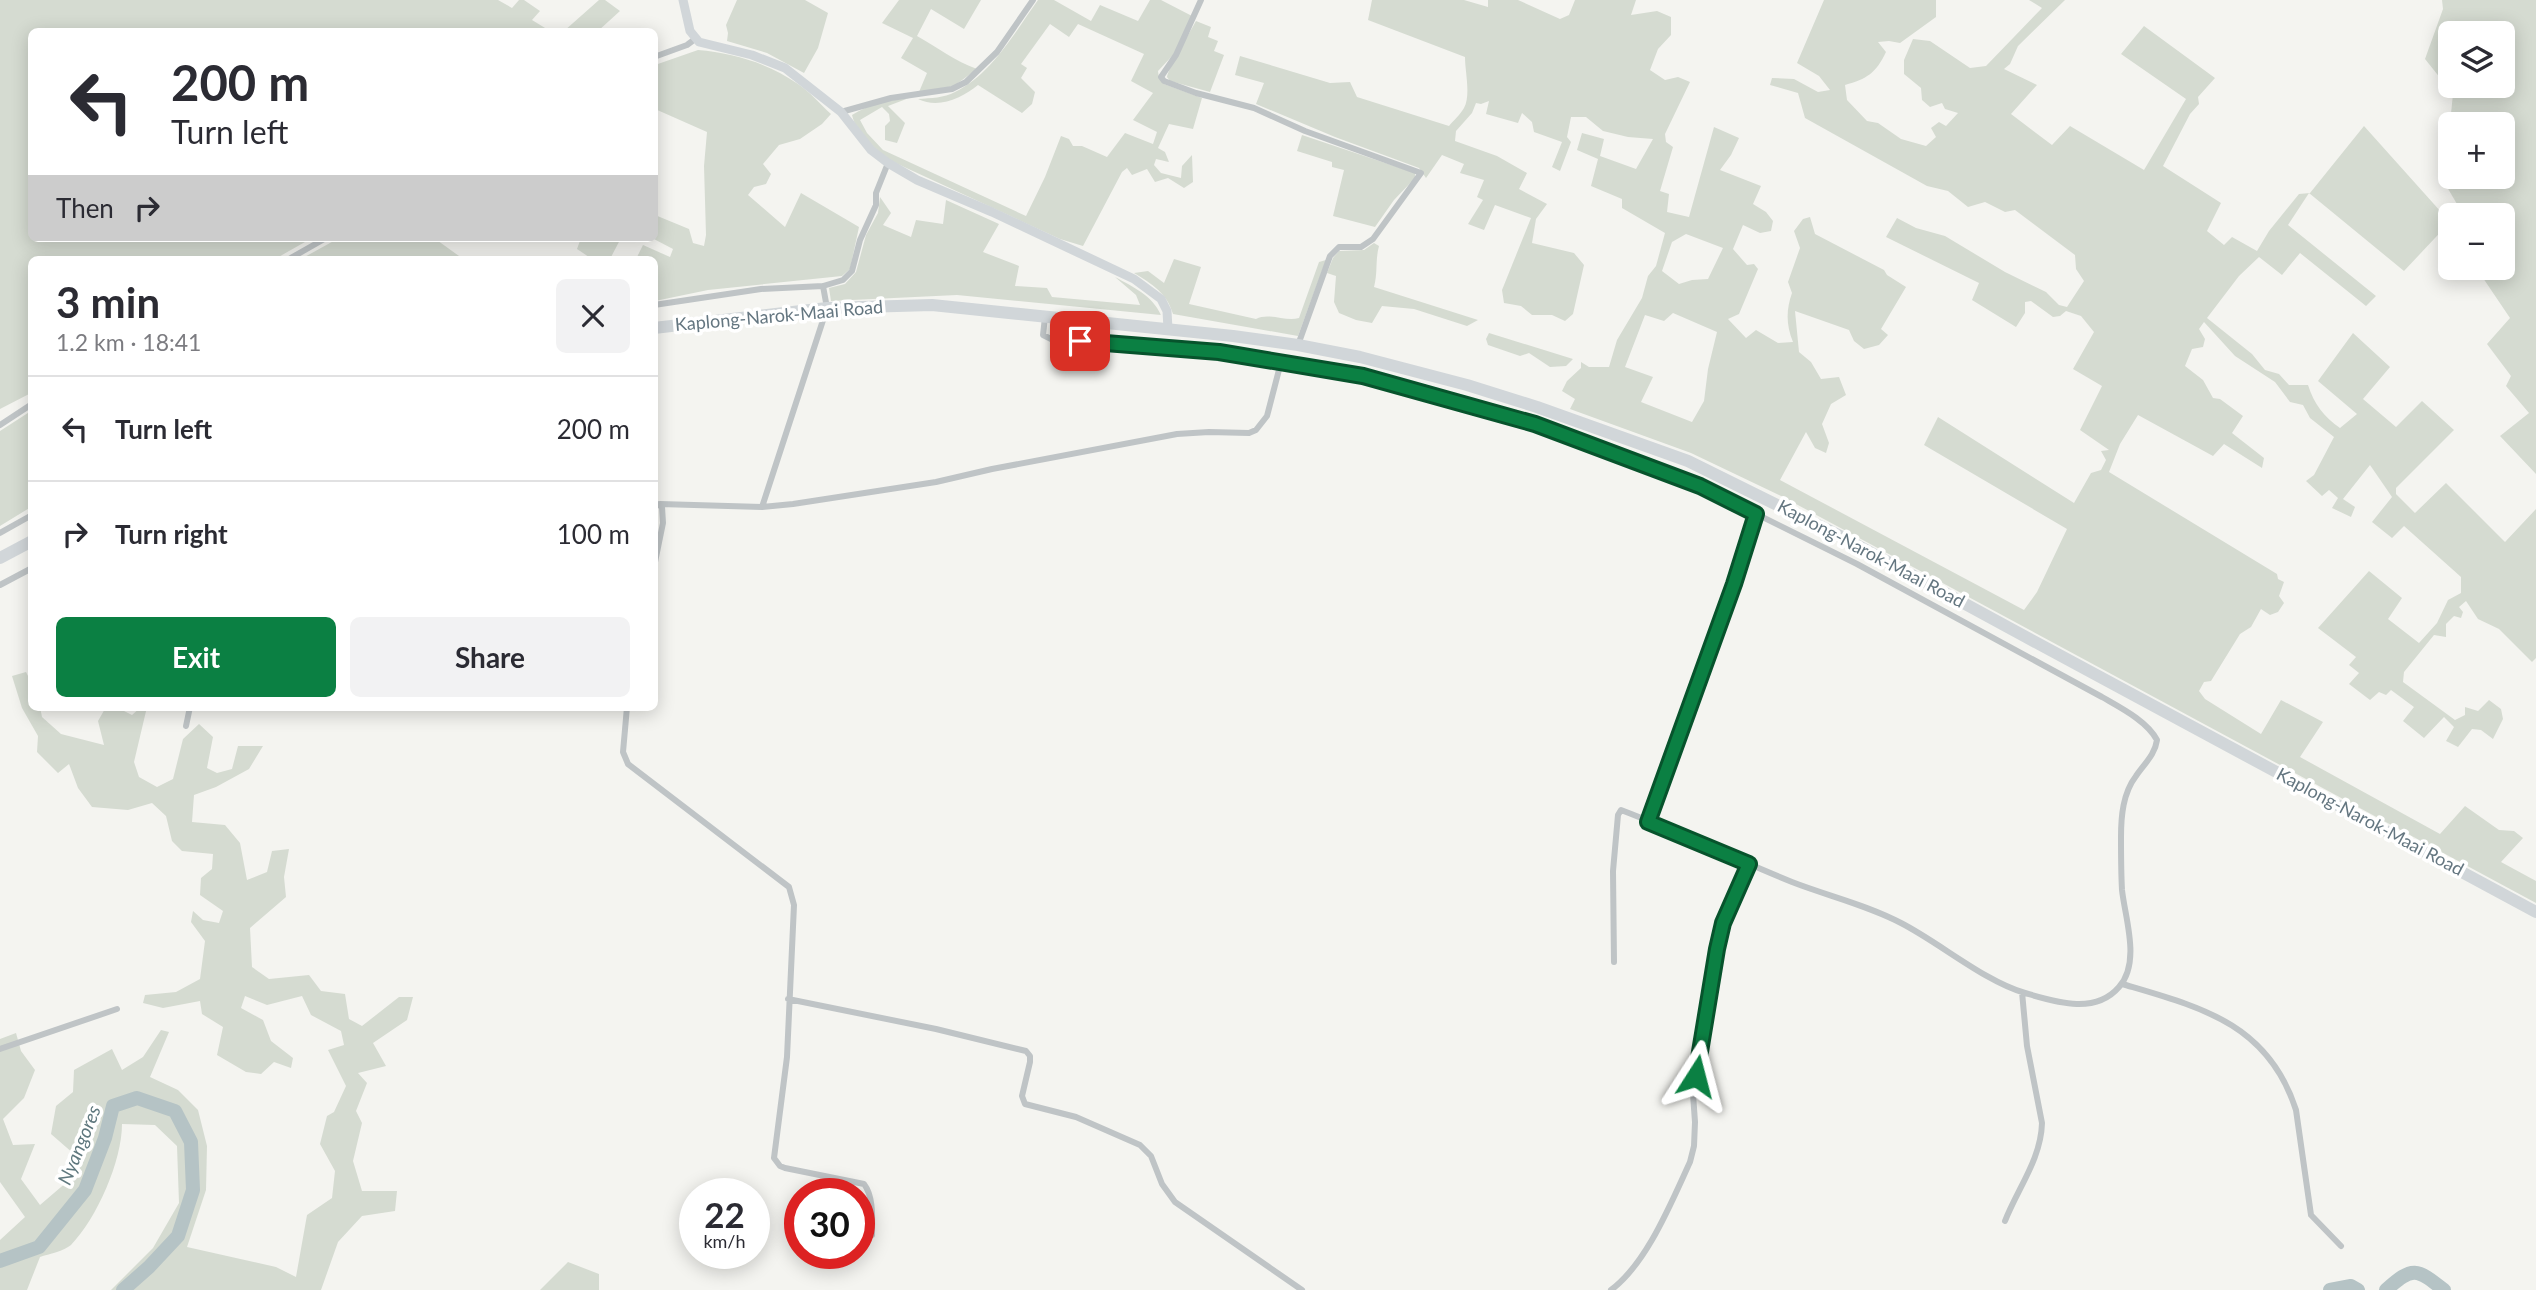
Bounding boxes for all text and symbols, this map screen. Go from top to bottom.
map controls [2438,21,2515,280]
button: layers [2438,21,2515,98]
text: 200 m [171,53,309,111]
icon: left [56,56,147,147]
text: Turn left [171,112,288,151]
button: + [2438,112,2515,189]
icon: right [128,189,166,227]
text: Then [56,192,114,224]
button: − [2438,203,2515,280]
text: 3 min [56,277,160,327]
button: close [556,279,630,353]
street label: Kaplong-Narok-Maai Road [674,295,884,335]
pin [1050,311,1110,371]
icon: arrive [1061,322,1099,360]
text: 1.2 km · 18:41 [56,328,201,356]
icon: left [56,410,94,448]
text: Turn left [115,413,212,445]
text: 200 m [557,413,630,445]
street label: Kaplong-Narok-Maai Road [1774,494,1969,612]
icon: right [56,515,94,553]
text: Turn right [115,518,228,550]
text: 100 m [557,518,630,550]
button: Exit [56,617,336,697]
button: Share [350,617,630,697]
street label: Kaplong-Narok-Maai Road [2273,762,2468,880]
position arrow [1659,1039,1733,1113]
water label: Nyangores [52,1101,105,1188]
speed limit sign: 30 [784,1178,875,1269]
text: 22 [704,1193,745,1235]
text: km/h [703,1230,746,1252]

